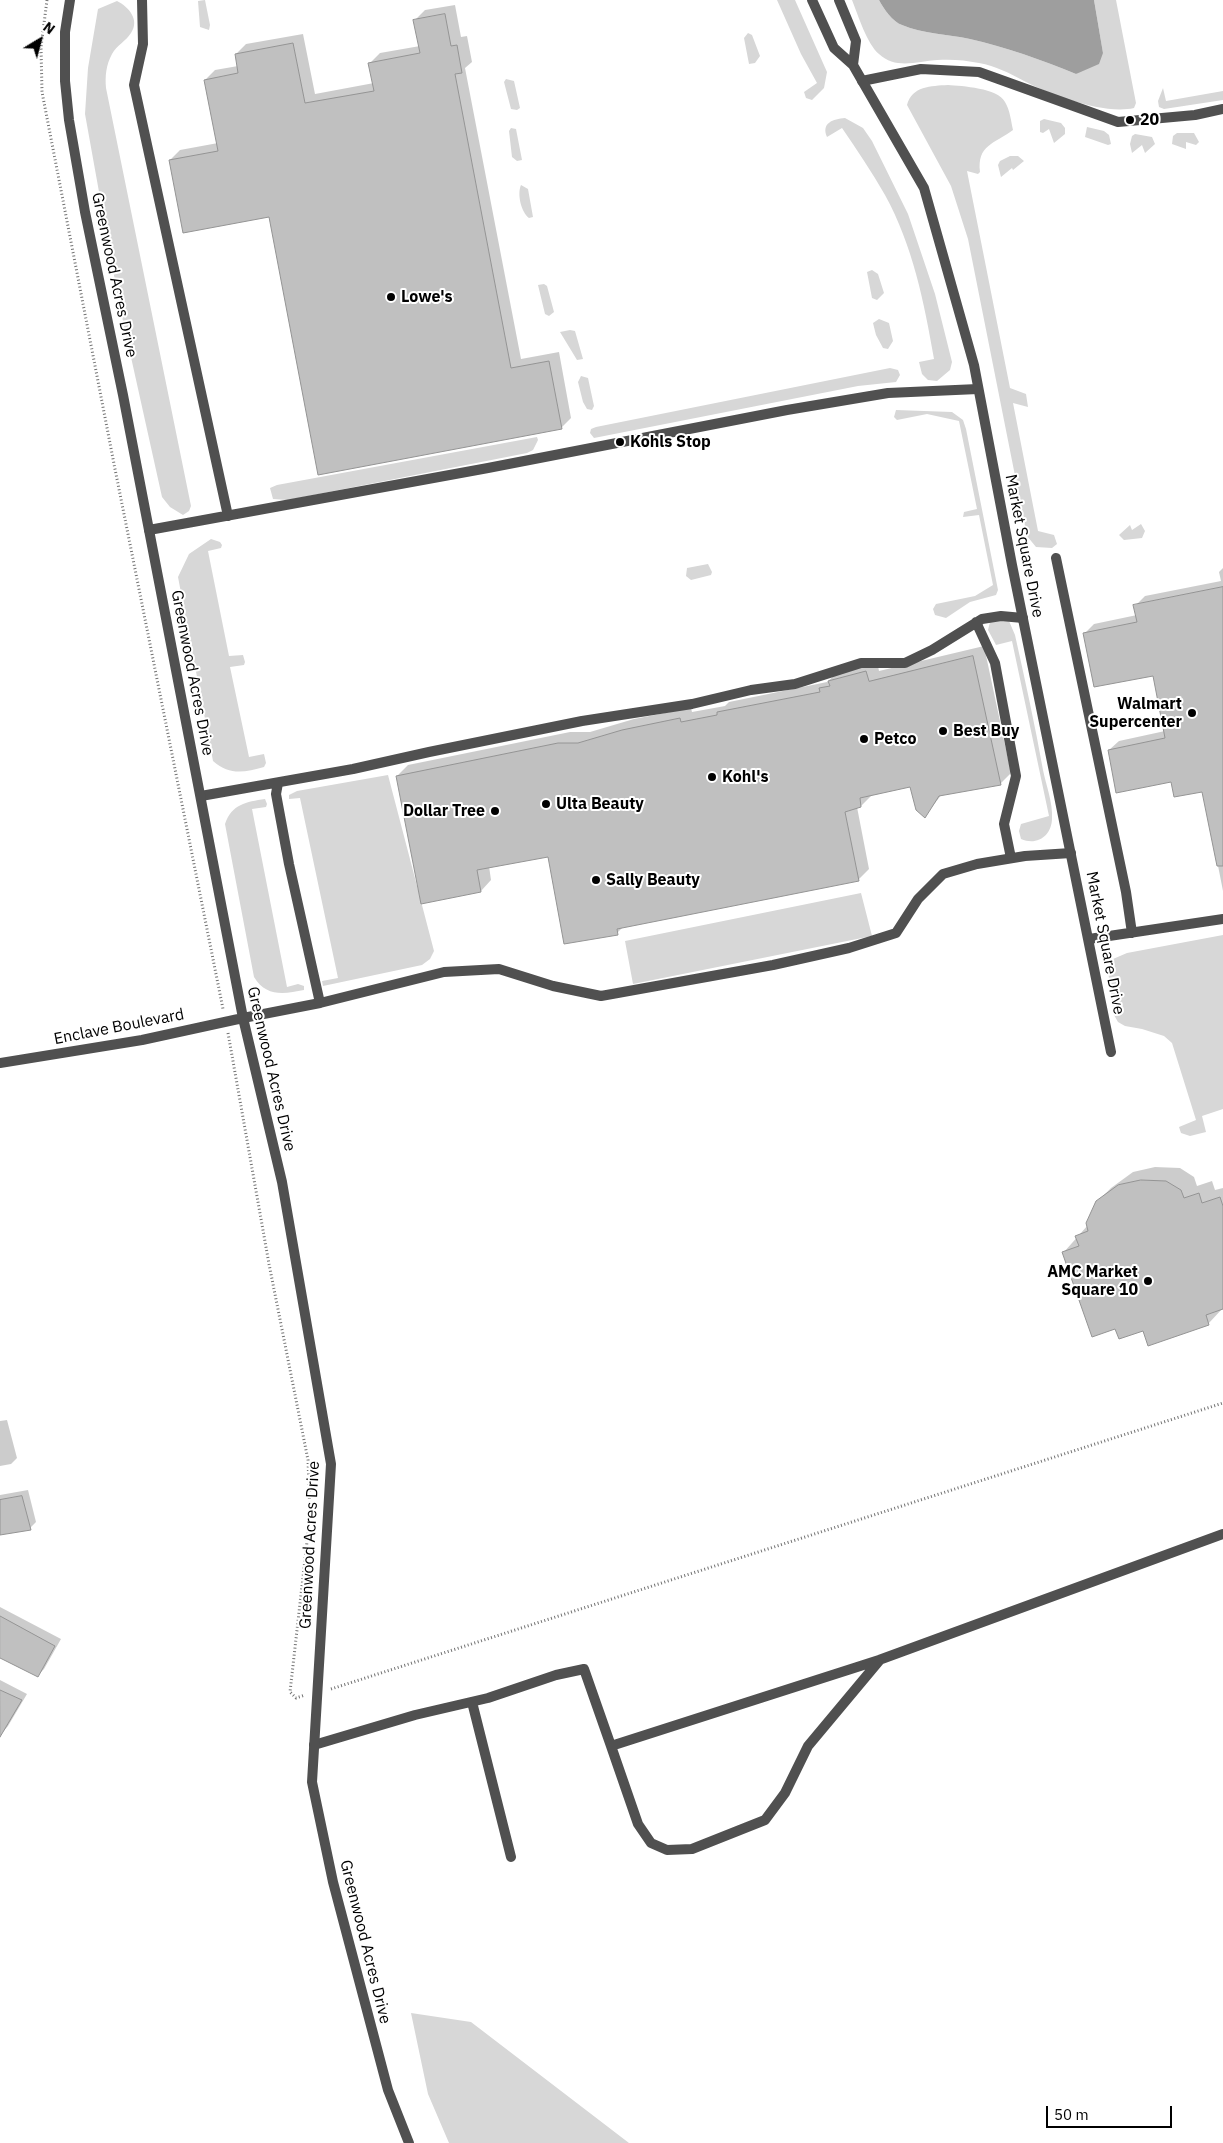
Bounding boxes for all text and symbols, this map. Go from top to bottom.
north arrow [15,15,65,65]
text: N [40,18,58,38]
place label: 20 [1140,110,1159,130]
marker: 20 [1124,114,1136,126]
street label: Greenwood Acres Drive [87,191,141,359]
place label: Lowe's [401,287,453,307]
marker: Lowe's [385,291,397,303]
place label: Kohls Stop [630,432,711,452]
marker: Kohls Stop [614,436,626,448]
street label: Market Square Drive [1001,473,1047,619]
street label: Greenwood Acres Drive [167,589,217,757]
place label: Walmart Supercenter [1089,694,1182,732]
marker: Walmart Supercenter [1186,707,1198,719]
place label: Best Buy [953,721,1019,741]
marker: Best Buy [937,725,949,737]
place label: Petco [874,729,916,749]
marker: Petco [858,733,870,745]
place label: Kohl's [722,767,768,787]
marker: Kohl's [706,771,718,783]
place label: Ulta Beauty [556,794,644,814]
marker: Ulta Beauty [540,798,552,810]
place label: Dollar Tree [403,801,485,821]
marker: Dollar Tree [489,805,501,817]
place label: Sally Beauty [606,870,700,890]
street label: Market Square Drive [1082,870,1128,1016]
marker: Sally Beauty [590,874,602,886]
street label: Greenwood Acres Drive [243,985,299,1153]
street label: Enclave Boulevard [52,1005,186,1049]
place label: AMC Market Square 10 [1047,1262,1138,1300]
marker: AMC Market Square 10 [1142,1275,1154,1287]
street label: Greenwood Acres Drive [296,1460,324,1630]
street label: Greenwood Acres Drive [335,1858,395,2026]
scale bar [1048,2096,1174,2128]
text: 50 m [1054,2105,1089,2124]

